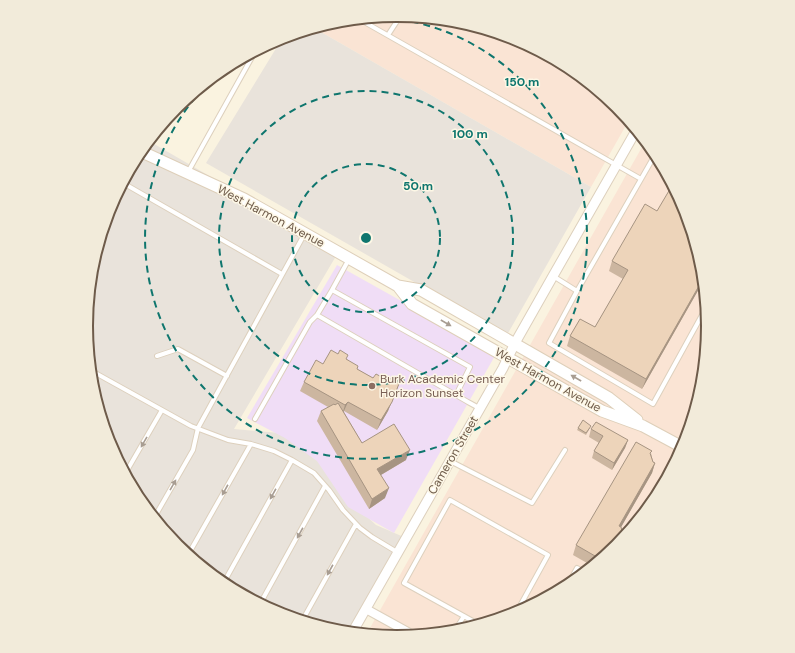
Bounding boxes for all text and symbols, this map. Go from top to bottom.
text: 150 m [505,74,539,90]
text: 100 m [452,126,488,142]
text: 50 m [403,178,433,194]
street label: West Harmon Avenue [215,181,328,251]
centre of rings [359,231,373,245]
one-way arrow [440,319,452,326]
street label: West Harmon Avenue [492,344,604,416]
place label: Burk Academic Center Horizon Sunset [380,371,505,401]
one-way arrow [570,375,582,382]
marker: Burk Academic Center Horizon Sunset [367,381,377,391]
street label: Cameron Street [424,413,482,497]
one-way arrow [140,436,147,448]
one-way arrow [170,479,177,491]
one-way arrow [221,484,228,496]
one-way arrow [270,488,277,500]
one-way arrow [296,527,303,538]
one-way arrow [327,564,334,576]

